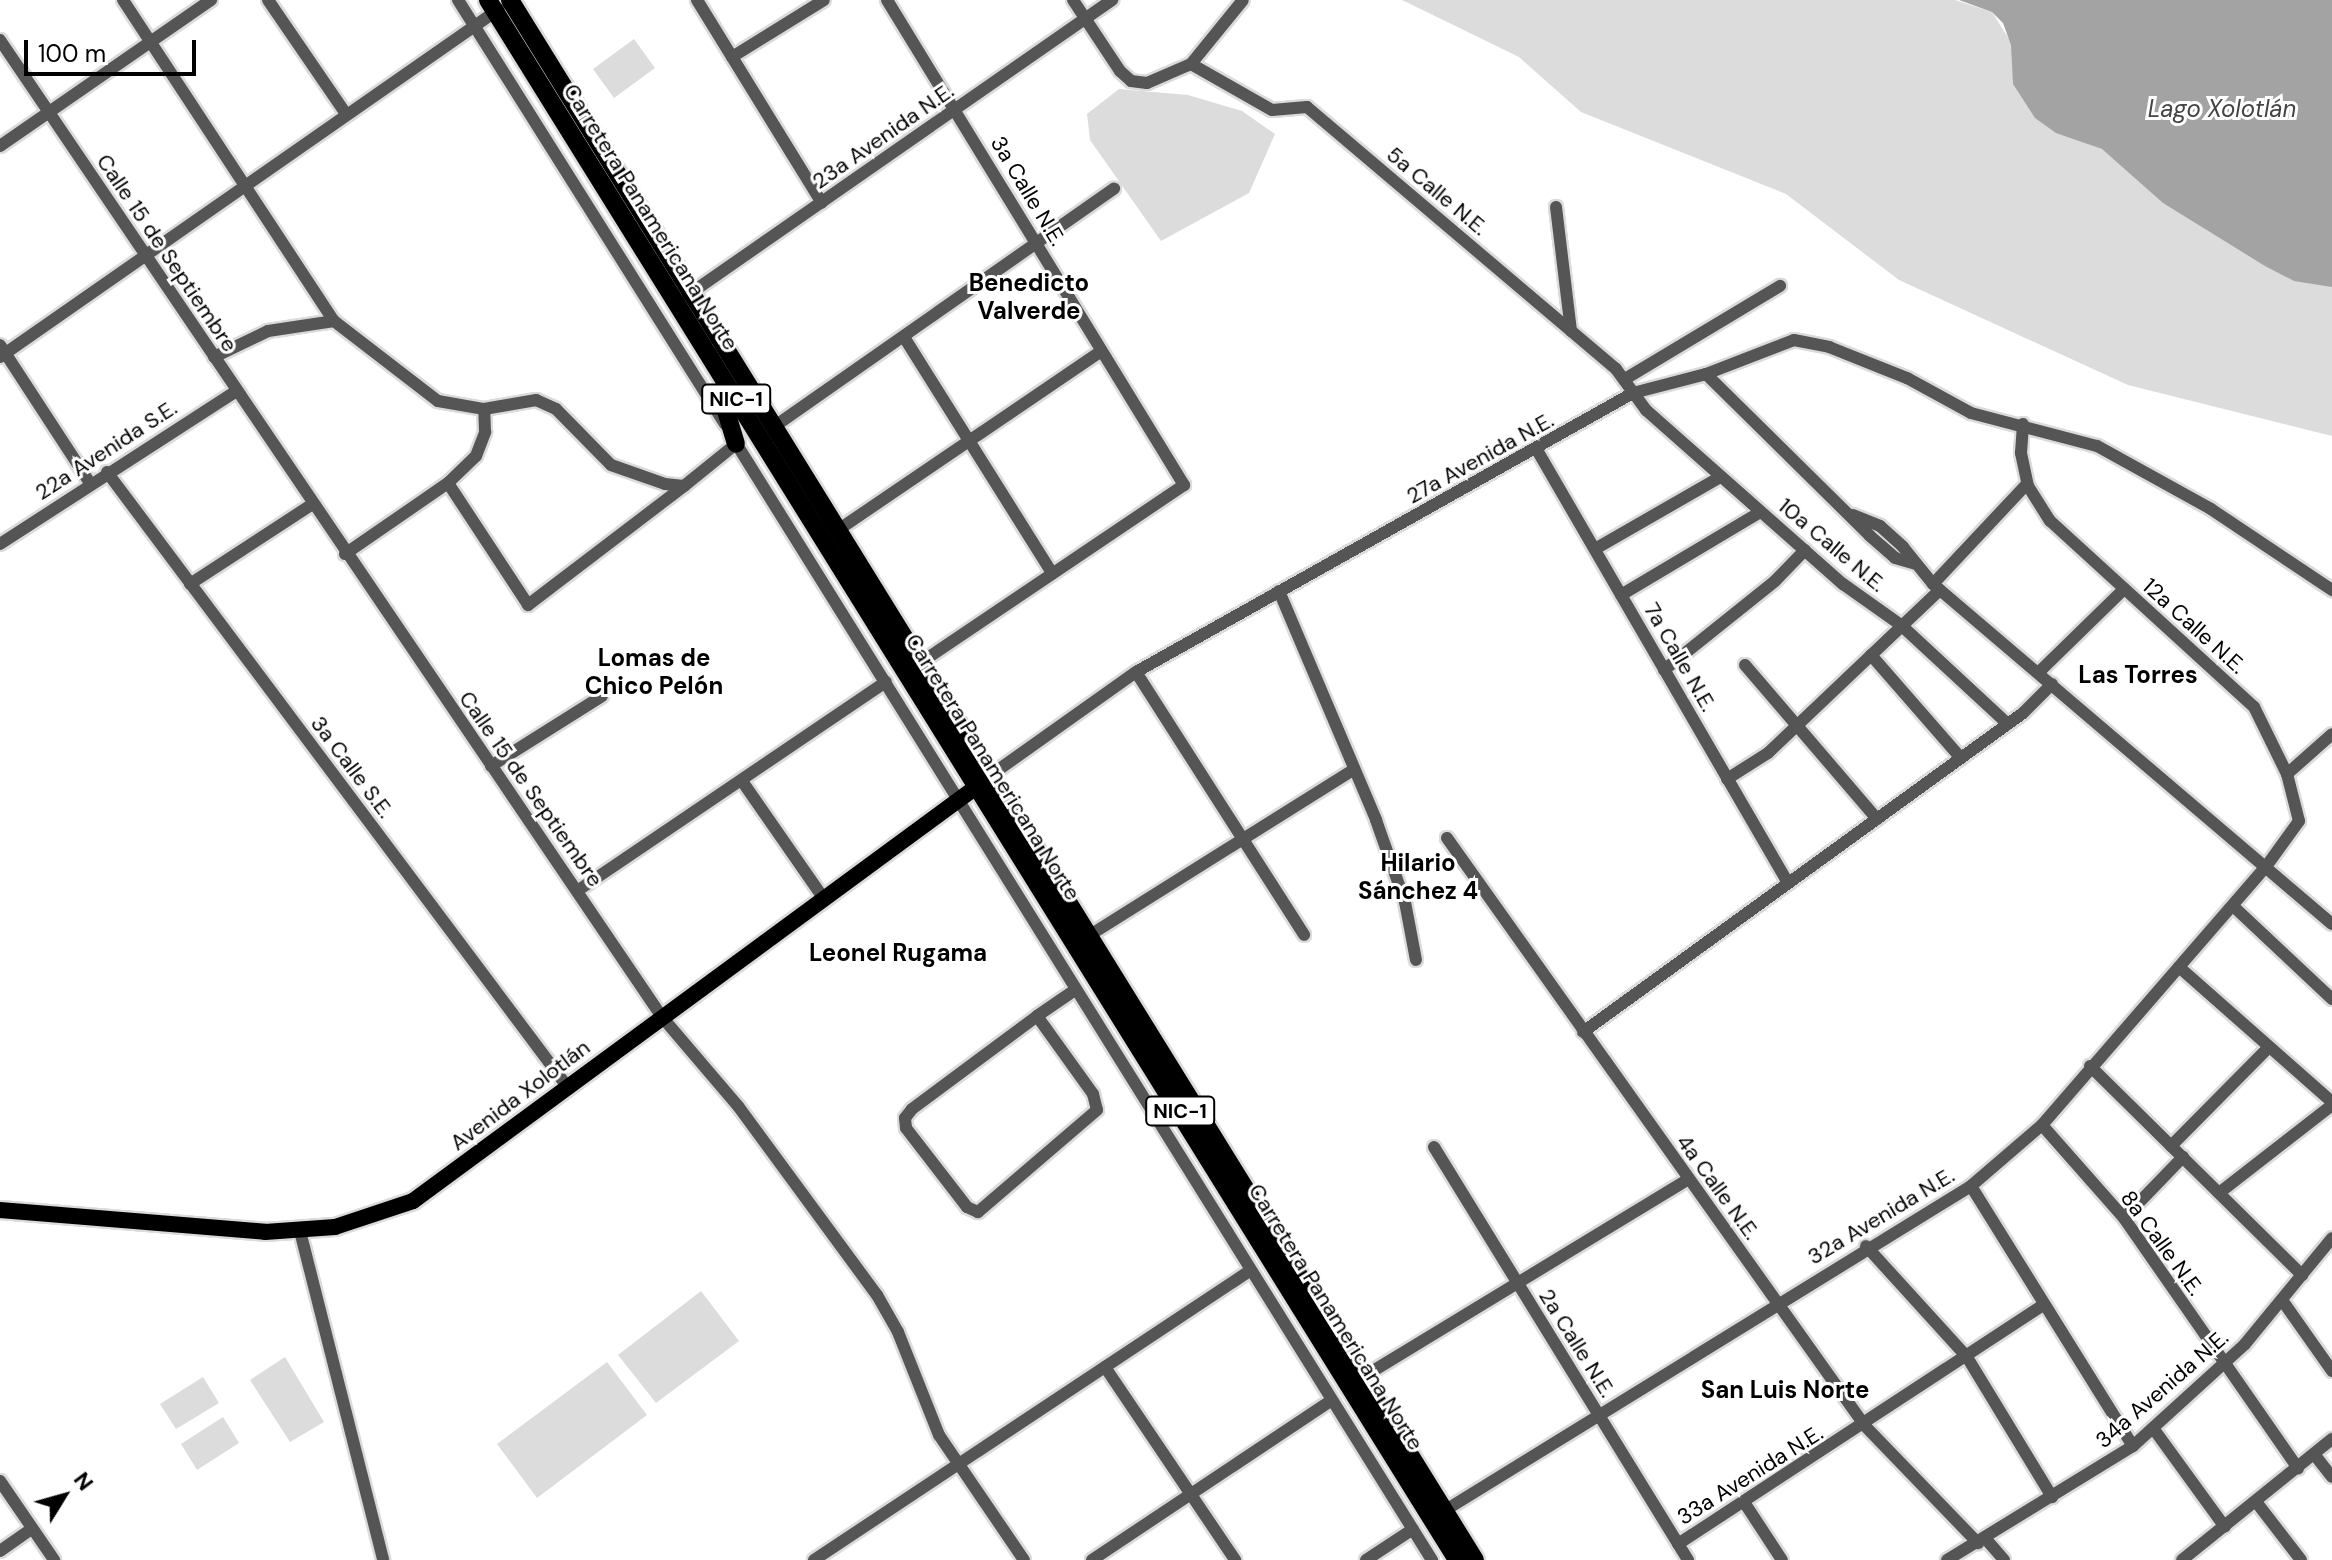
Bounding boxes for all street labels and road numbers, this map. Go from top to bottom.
street label: 23a Avenida N.E. [807,77,959,195]
street label: Carretera Panamericana Norte [558,79,744,355]
street label: 3a Calle N.E. [985,131,1071,251]
street label: 5a Calle N.E. [1381,141,1493,241]
street label: Calle 15 de Septiembre [91,149,243,357]
road number: NIC-1 [700,383,772,415]
street label: 22a Avenida S.E. [30,394,182,506]
street label: 27a Avenida N.E. [1402,407,1558,509]
street label: 10a Calle N.E. [1773,492,1891,598]
street label: 12a Calle N.E. [2137,573,2251,679]
street label: 7a Calle N.E. [1638,598,1722,716]
street label: Carretera Panamericana Norte [900,629,1086,905]
street label: Calle 15 de Septiembre [453,686,609,892]
street label: 3a Calle S.E. [305,711,399,823]
street label: Avenida Xolotlán [445,1034,595,1156]
road number: NIC-1 [1144,1095,1216,1127]
street label: 4a Calle N.E. [1671,1129,1765,1245]
street label: 32a Avenida N.E. [1803,1162,1959,1270]
street label: Carretera Panamericana Norte [1243,1179,1429,1455]
street label: 8a Calle N.E. [2115,1185,2209,1301]
street label: 2a Calle N.E. [1533,1284,1621,1402]
street label: 34a Avenida N.E. [2090,1324,2234,1454]
street label: 33a Avenida N.E. [1672,1420,1828,1530]

